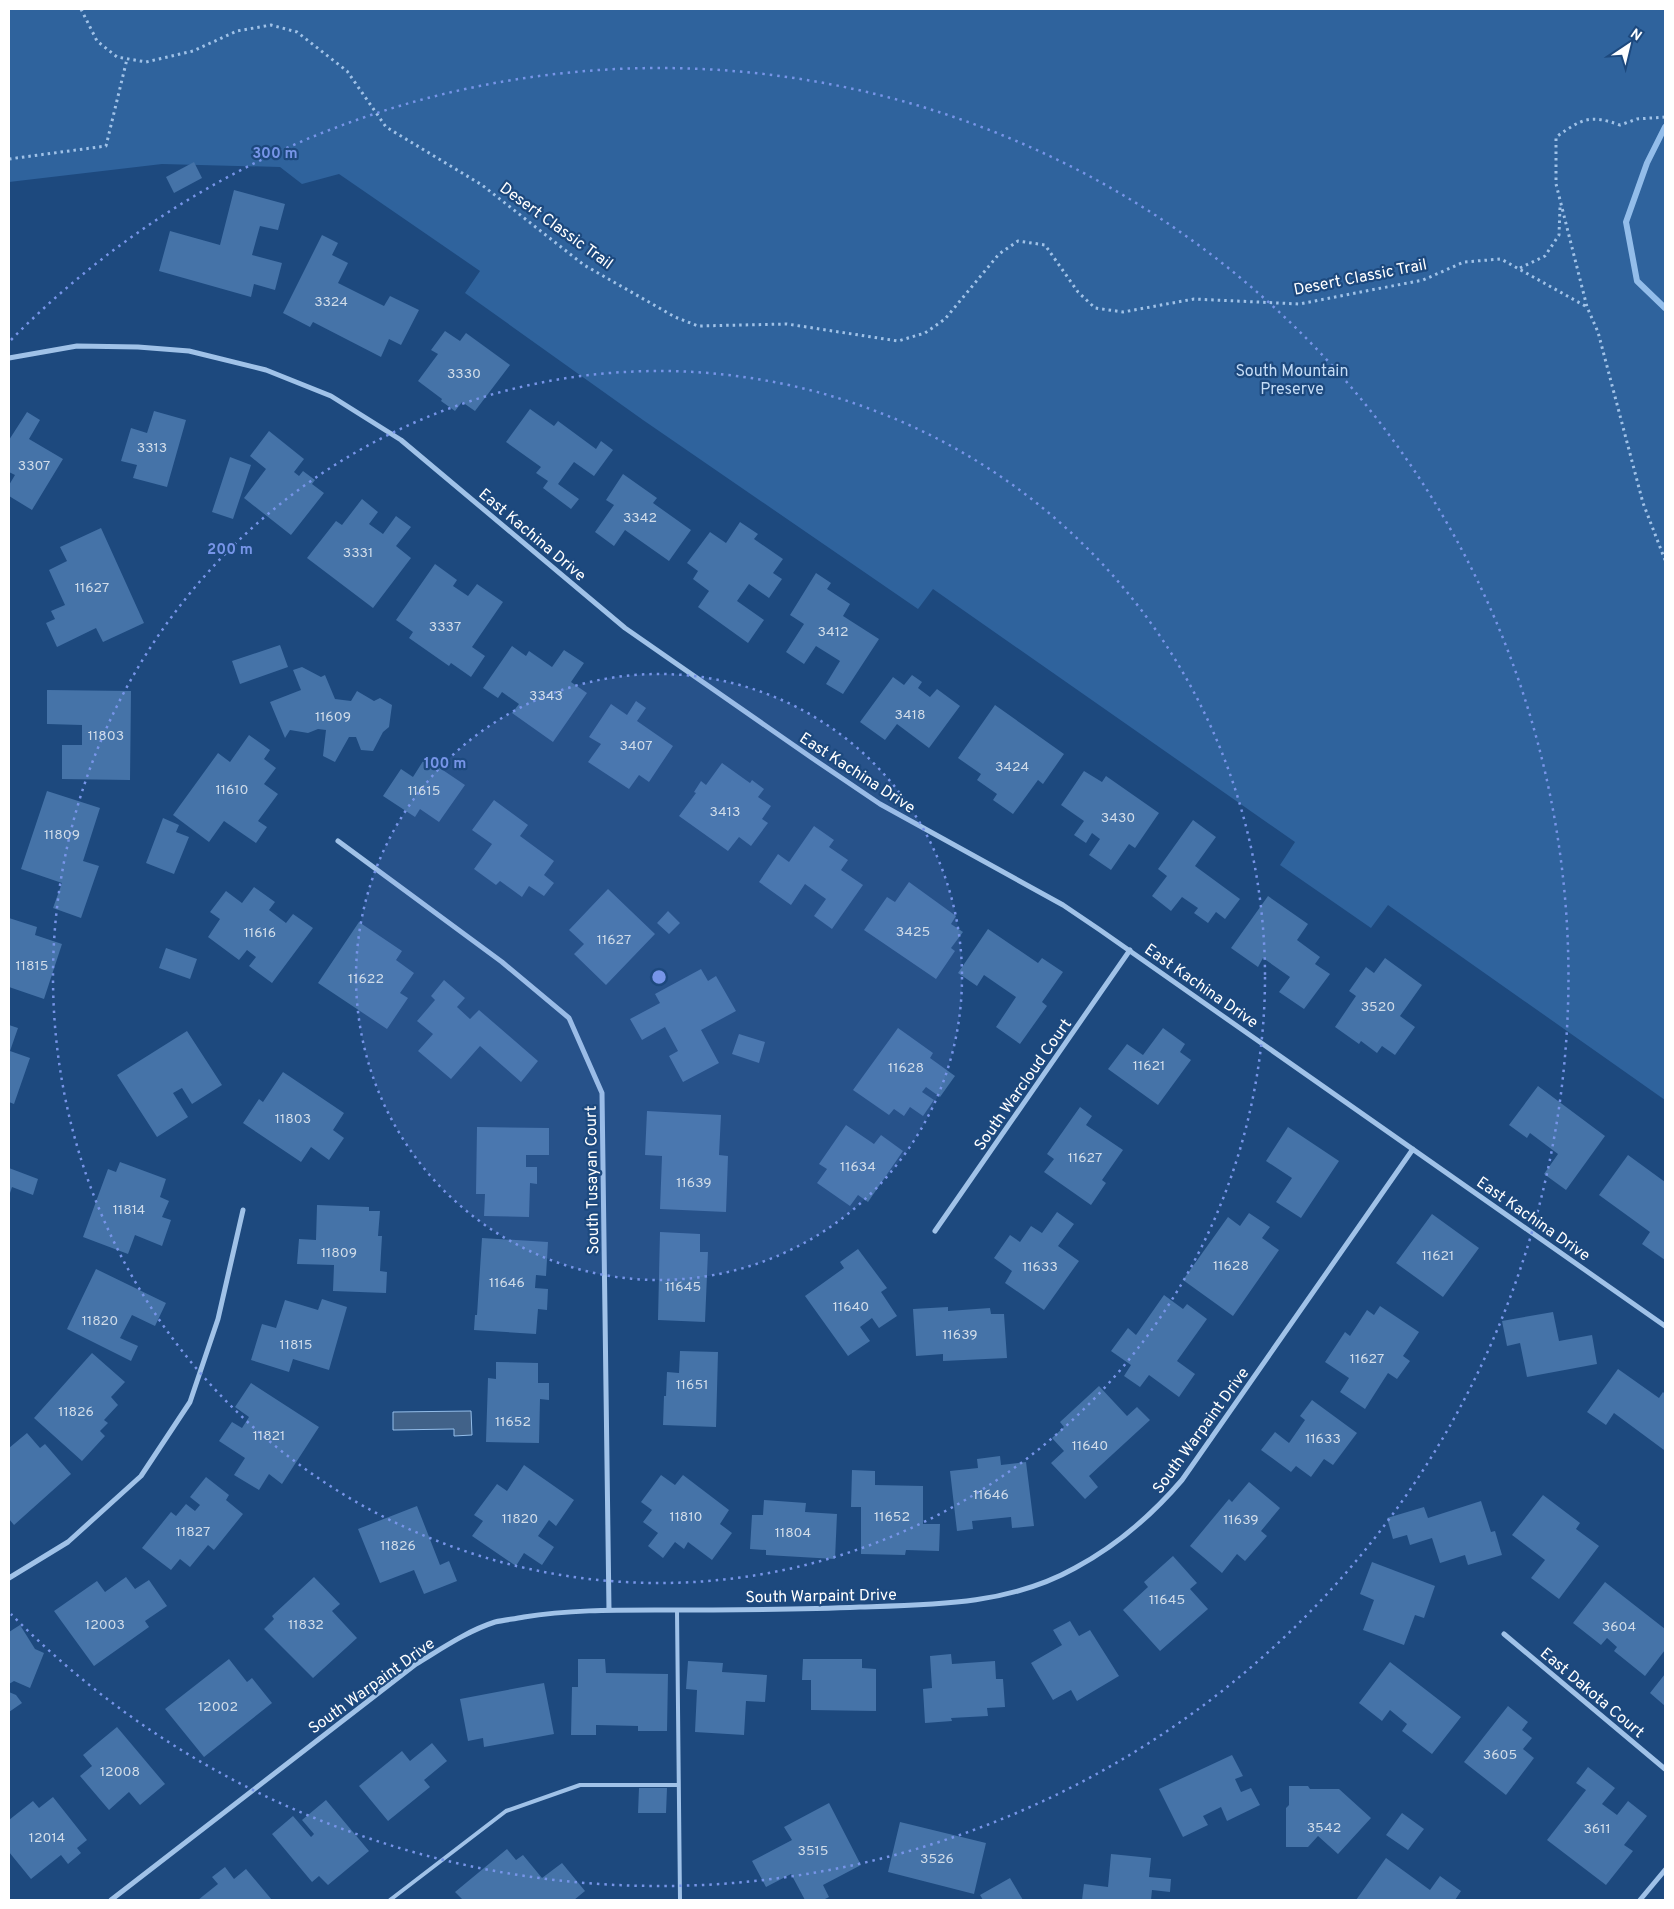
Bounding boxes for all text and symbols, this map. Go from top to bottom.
north arrow [1604,20,1654,70]
text: N [1627,26,1645,45]
text: 300 m [252,145,298,164]
street label: Desert Classic Trail [495,179,616,274]
street label: Desert Classic Trail [1292,255,1429,301]
house number: 3324 [314,294,348,311]
park label: South Mountain Preserve [1236,362,1348,400]
house number: 3330 [447,366,481,383]
house number: 3313 [137,440,167,457]
house number: 3307 [18,458,50,475]
street label: East Kachina Drive [474,485,590,586]
house number: 3342 [623,510,657,527]
text: 200 m [207,541,253,560]
house number: 3331 [343,545,373,562]
house number: 11627 [75,580,109,597]
house number: 3337 [429,619,461,636]
house number: 3412 [818,624,848,641]
house number: 3343 [529,688,563,705]
house number: 3418 [895,707,925,724]
house number: 11609 [315,709,351,726]
house number: 11803 [88,728,124,745]
street label: East Kachina Drive [795,729,919,819]
house number: 3407 [620,738,653,755]
text: 100 m [424,755,466,774]
house number: 3424 [995,759,1029,776]
house number: 11610 [215,782,249,799]
house number: 11615 [408,783,440,800]
house number: 3413 [710,804,740,821]
house number: 3430 [1101,810,1135,827]
house number: 11809 [44,827,80,844]
house number: 3425 [896,924,930,941]
house number: 11616 [244,925,276,942]
house number: 11627 [597,932,631,949]
street label: East Kachina Drive [1140,940,1262,1033]
house number: 11815 [16,958,48,975]
centre of rings [650,968,668,986]
house number: 11622 [348,971,384,988]
house number: 3520 [1361,999,1395,1016]
street label: South Warcloud Court [971,1015,1077,1155]
house number: 11621 [1133,1058,1165,1075]
house number: 11628 [888,1060,924,1077]
street label: South Tusayan Court [582,1105,604,1255]
house number: 11803 [275,1111,311,1128]
house number: 11627 [1068,1150,1102,1167]
house number: 11634 [840,1159,876,1176]
street label: East Kachina Drive [1472,1173,1594,1266]
house number: 11639 [676,1175,712,1192]
house number: 11814 [113,1202,145,1219]
house number: 11809 [321,1245,357,1262]
house number: 11621 [1422,1248,1454,1265]
house number: 11628 [1213,1258,1249,1275]
house number: 11633 [1022,1259,1058,1276]
house number: 11646 [489,1275,525,1292]
house number: 11645 [665,1279,701,1296]
house number: 11640 [833,1299,869,1316]
house number: 11820 [82,1313,118,1330]
house number: 11639 [942,1327,978,1344]
house number: 11815 [280,1337,312,1354]
house number: 11627 [1350,1351,1384,1368]
street label: South Warpaint Drive [1149,1364,1254,1498]
house number: 11651 [676,1377,708,1394]
house number: 11826 [58,1404,94,1421]
house number: 11652 [495,1414,531,1431]
house number: 11821 [253,1428,285,1445]
house number: 11633 [1305,1431,1341,1448]
house number: 11640 [1072,1438,1108,1455]
house number: 11646 [973,1487,1009,1504]
house number: 11810 [669,1509,703,1526]
house number: 11652 [874,1509,910,1526]
house number: 11820 [502,1511,538,1528]
house number: 11639 [1223,1512,1259,1529]
house number: 11827 [176,1524,210,1541]
house number: 11804 [775,1525,811,1542]
house number: 11826 [380,1538,416,1555]
street label: South Warpaint Drive [745,1586,897,1608]
house number: 11645 [1149,1592,1185,1609]
house number: 12003 [85,1617,125,1634]
house number: 11832 [288,1617,324,1634]
house number: 3604 [1602,1619,1636,1636]
street label: South Warpaint Drive [305,1634,439,1739]
street label: East Dakota Court [1536,1644,1648,1743]
house number: 12002 [198,1699,238,1716]
house number: 3605 [1483,1747,1517,1764]
house number: 12008 [100,1764,140,1781]
house number: 3542 [1307,1820,1341,1837]
house number: 3611 [1583,1821,1611,1838]
house number: 12014 [29,1830,65,1847]
house number: 3515 [797,1843,829,1860]
house number: 3526 [920,1851,954,1868]

